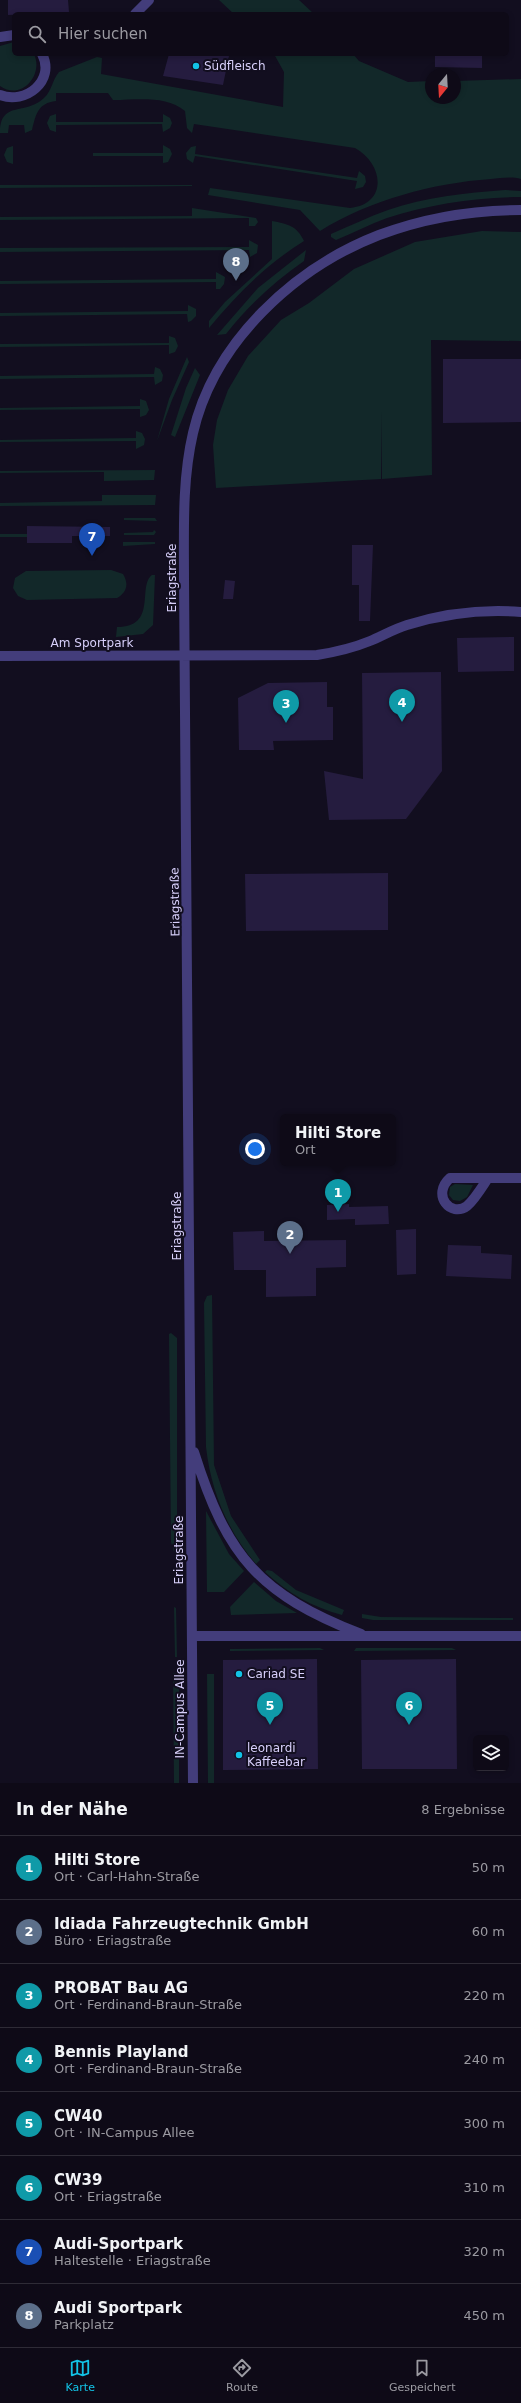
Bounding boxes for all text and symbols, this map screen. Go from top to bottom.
search box [12,12,509,56]
icon: search [26,23,48,45]
text: Hier suchen [58,25,147,43]
place label: Südfleisch [204,59,266,73]
marker: Südfleisch [191,61,201,71]
north arrow [425,68,461,104]
pin: 8 [223,248,249,281]
pin: 7 [79,523,105,556]
street label: Eriagstraße [165,543,179,613]
street label: Am Sportpark [51,636,133,650]
pin: 4 [389,689,415,722]
pin: 3 [273,690,299,723]
street label: Eriagstraße [167,867,183,937]
popup [280,1114,396,1166]
text: Hilti Store [295,1124,381,1142]
your location [245,1139,265,1159]
text: Ort [295,1142,316,1157]
pin: 1 [325,1179,351,1212]
street label: Eriagstraße [170,1191,184,1261]
pin: 2 [277,1221,303,1254]
street label: Eriagstraße [172,1515,186,1585]
street label: IN-Campus Allee [173,1659,187,1759]
place label: Cariad SE [247,1667,305,1681]
marker: Cariad SE [234,1669,244,1679]
pin: 5 [257,1692,283,1725]
pin: 6 [396,1692,422,1725]
map controls [473,1735,509,1771]
button: layers [473,1735,509,1771]
place label: leonardi Kaffeebar [247,1741,305,1769]
marker: leonardi Kaffeebar [234,1750,244,1760]
text: In der Nähe [16,1799,128,1819]
text: 8 Ergebnisse [421,1802,505,1817]
text: Hilti Store [54,1851,140,1869]
text: 1 [24,1860,34,1875]
text: 50 m [472,1860,505,1875]
text: Ort · Carl-Hahn-Straße [54,1869,200,1884]
text: Idiada Fahrzeugtechnik GmbH [54,1915,309,1933]
text: 2 [24,1924,34,1939]
text: 60 m [472,1924,505,1939]
text: Büro · Eriagstraße [54,1933,171,1948]
text: PROBAT Bau AG [54,1979,188,1997]
text: 3 [24,1988,34,2003]
text: 220 m [463,1988,505,2003]
text: Ort · Ferdinand-Braun-Straße [54,1997,242,2012]
text: Bennis Playland [54,2043,189,2061]
text: 4 [24,2052,34,2067]
text: 240 m [463,2052,505,2067]
text: Ort · Ferdinand-Braun-Straße [54,2061,242,2076]
text: CW40 [54,2107,102,2125]
text: 5 [24,2116,34,2131]
text: 300 m [463,2116,505,2131]
text: Ort · IN-Campus Allee [54,2125,195,2140]
text: CW39 [54,2171,102,2189]
text: 6 [24,2180,34,2195]
text: 310 m [463,2180,505,2195]
text: Ort · Eriagstraße [54,2189,162,2204]
text: Audi-Sportpark [54,2235,183,2253]
text: 7 [24,2244,34,2259]
text: 320 m [463,2244,505,2259]
text: Haltestelle · Eriagstraße [54,2253,211,2268]
text: Audi Sportpark [54,2299,182,2317]
text: 8 [24,2308,34,2323]
text: 450 m [463,2308,505,2323]
text: Parkplatz [54,2317,114,2332]
tab: Karte [66,2357,95,2394]
tab: Route [226,2357,258,2394]
tab: Gespeichert [389,2357,455,2394]

